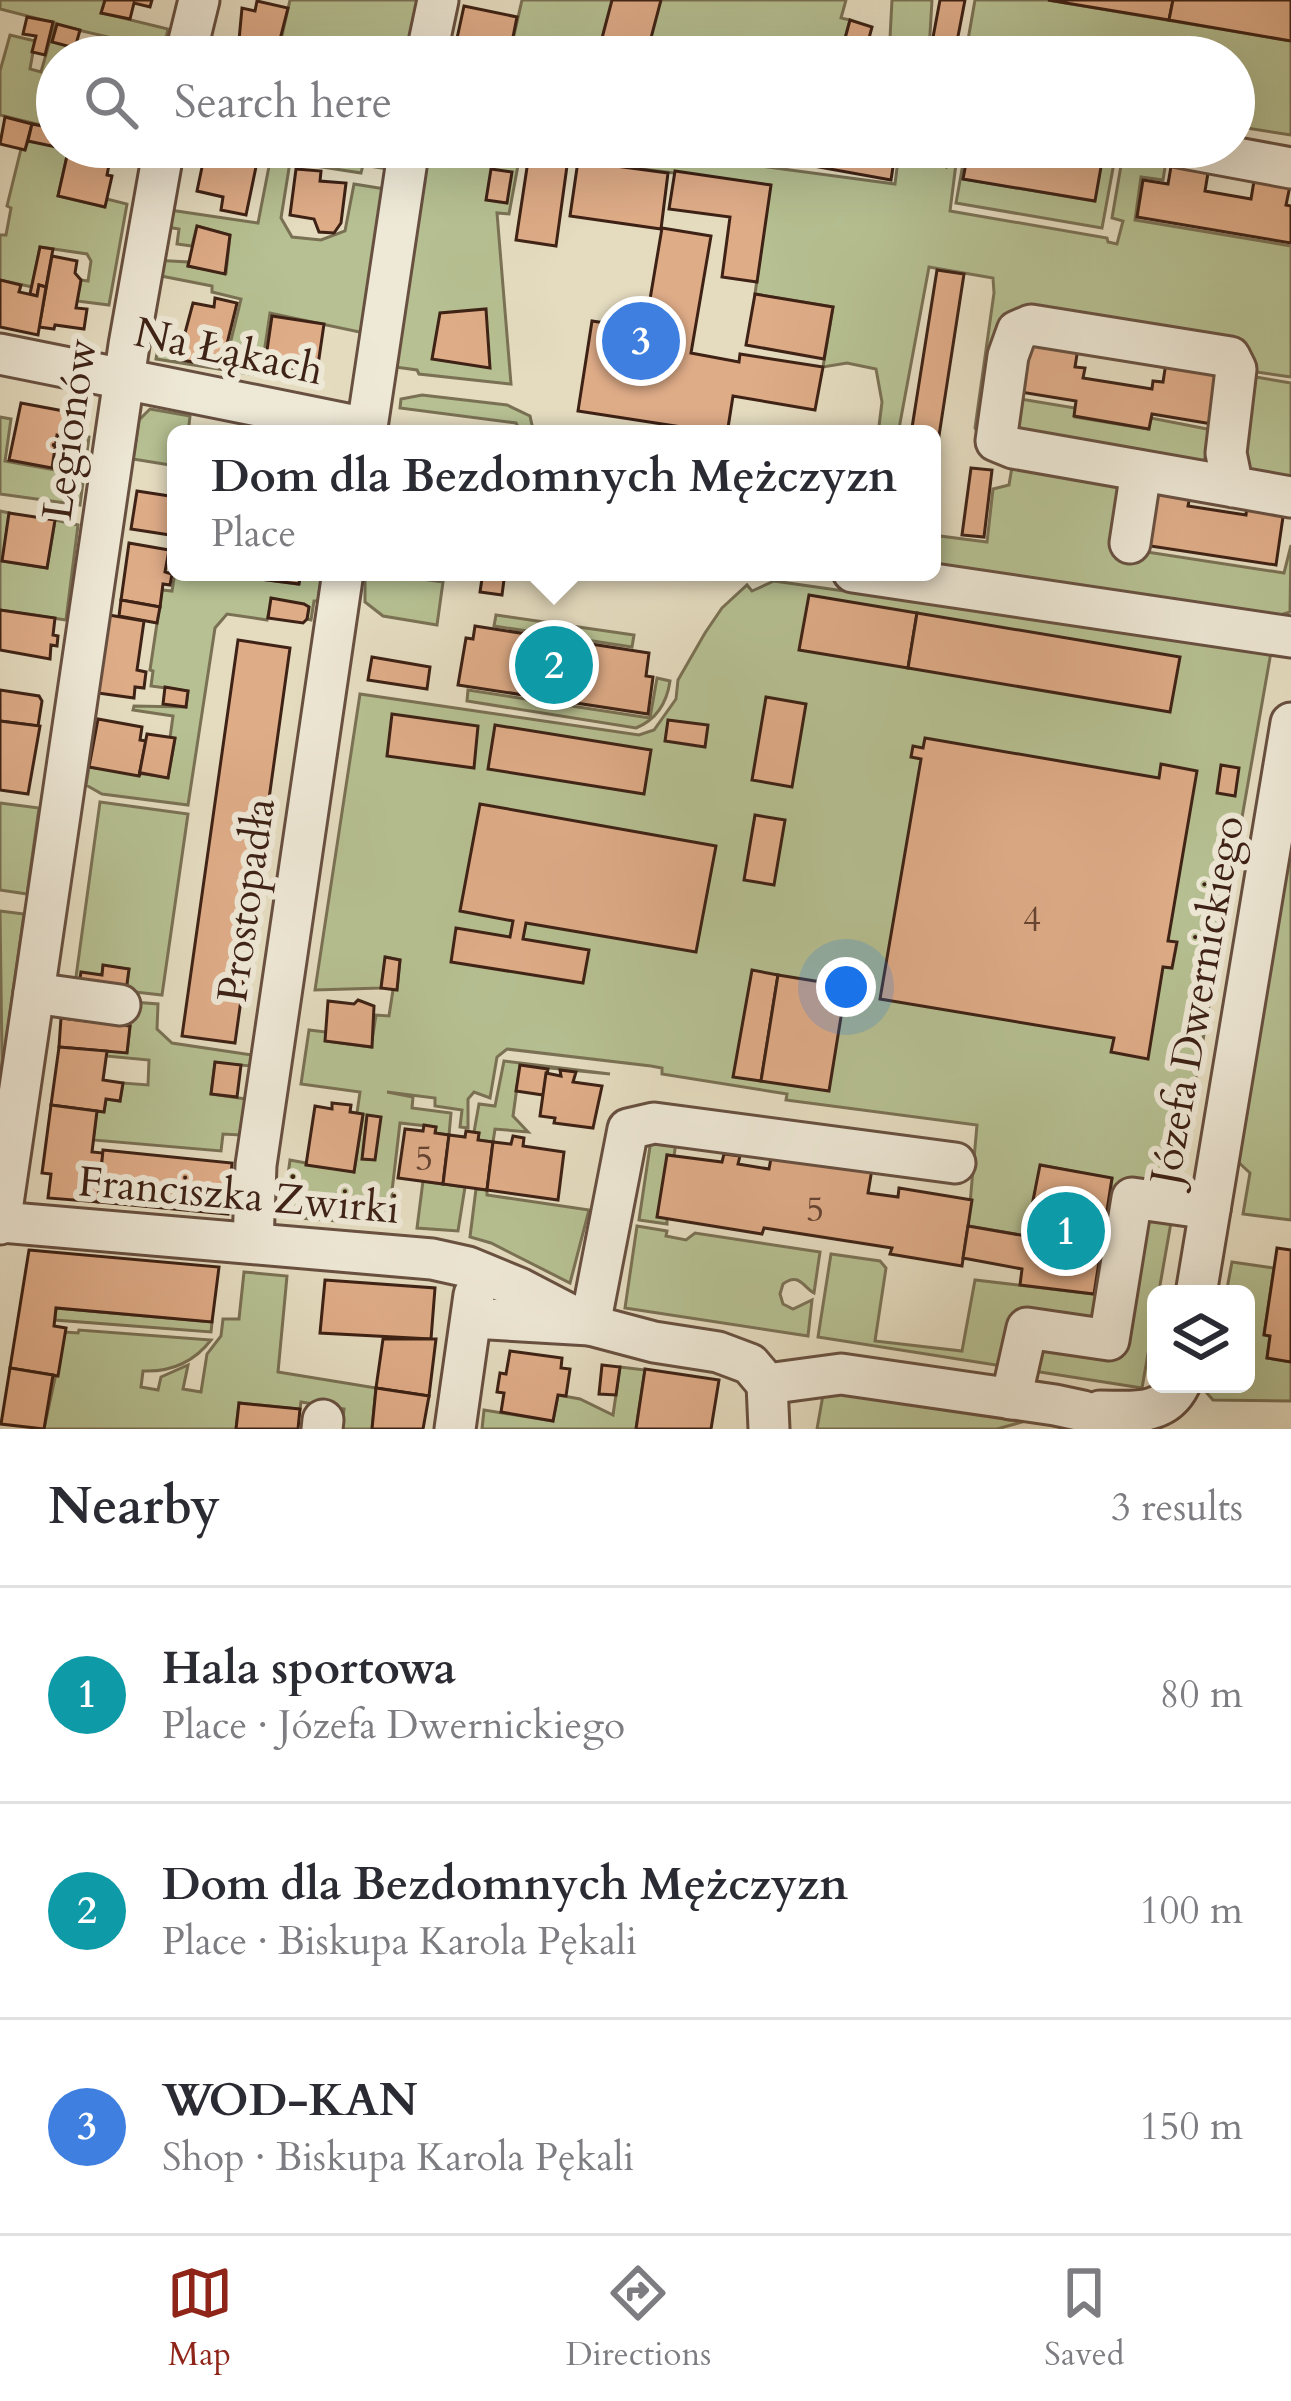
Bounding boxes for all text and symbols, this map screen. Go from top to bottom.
search box [36,36,1255,168]
icon: search [78,69,144,135]
text: Search here [174,72,392,133]
pin: 3 [602,296,680,386]
street label: Na Łąkach [129,304,328,399]
street label: Legionów [29,334,110,524]
popup [167,425,941,581]
text: Dom dla Bezdomnych Mężczyzn [211,446,897,507]
text: Place [211,507,296,560]
pin: 2 [515,620,593,710]
street label: Prostopadła [204,794,289,1006]
street label: Józefa Dwernickiego [1136,811,1258,1195]
house number: 4 [1023,895,1041,944]
your location [816,957,876,1017]
house number: 5 [415,1134,433,1183]
street label: Franciszka Żwirki [76,1153,402,1238]
house number: 5 [806,1185,824,1234]
pin: 1 [1027,1186,1105,1276]
map controls [1147,1285,1255,1393]
button: layers [1147,1285,1255,1393]
text: Nearby [48,1472,220,1542]
text: 3 results [1111,1481,1243,1534]
text: Hala sportowa [162,1638,456,1699]
text: 1 [77,1668,97,1721]
text: 80 m [1160,1668,1243,1721]
text: Place · Józefa Dwernickiego [162,1699,625,1752]
text: Dom dla Bezdomnych Mężczyzn [162,1854,848,1915]
text: 2 [77,1884,97,1937]
text: 100 m [1140,1884,1243,1937]
text: Place · Biskupa Karola Pękali [162,1915,637,1968]
text: WOD-KAN [162,2070,418,2131]
text: 3 [77,2100,97,2153]
text: 150 m [1140,2100,1243,2153]
text: Shop · Biskupa Karola Pękali [162,2131,634,2184]
tab: Map [167,2260,233,2377]
tab: Directions [566,2260,711,2377]
tab: Saved [1044,2260,1124,2377]

